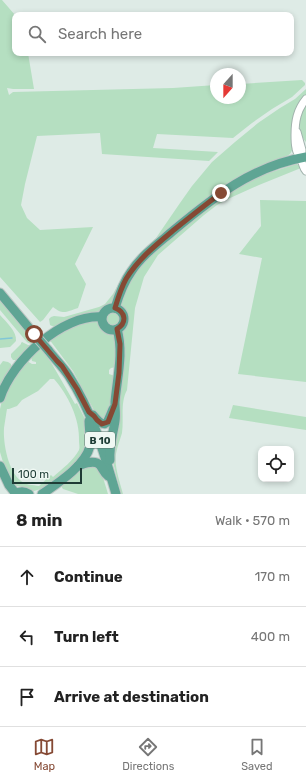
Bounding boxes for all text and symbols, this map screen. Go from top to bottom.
search box [12,12,294,56]
icon: search [26,23,48,45]
text: Search here [58,25,142,43]
north arrow [210,68,246,104]
route end [212,184,230,202]
route start [25,325,43,343]
road number: B 10 [85,432,115,448]
map controls [258,446,294,482]
button: locate [258,446,294,482]
scale bar [12,466,82,485]
text: 100 m [18,468,49,481]
text: 8 min [16,510,63,530]
text: Walk · 570 m [215,513,290,528]
icon: ahead [16,566,38,588]
text: Continue [54,568,123,586]
text: 170 m [255,569,290,584]
icon: left [16,626,38,648]
text: Turn left [54,628,119,646]
text: 400 m [251,629,290,644]
icon: arrive [16,686,38,708]
text: Arrive at destination [54,688,209,706]
tab: Map [33,736,55,773]
tab: Directions [122,736,174,773]
tab: Saved [241,736,273,773]

